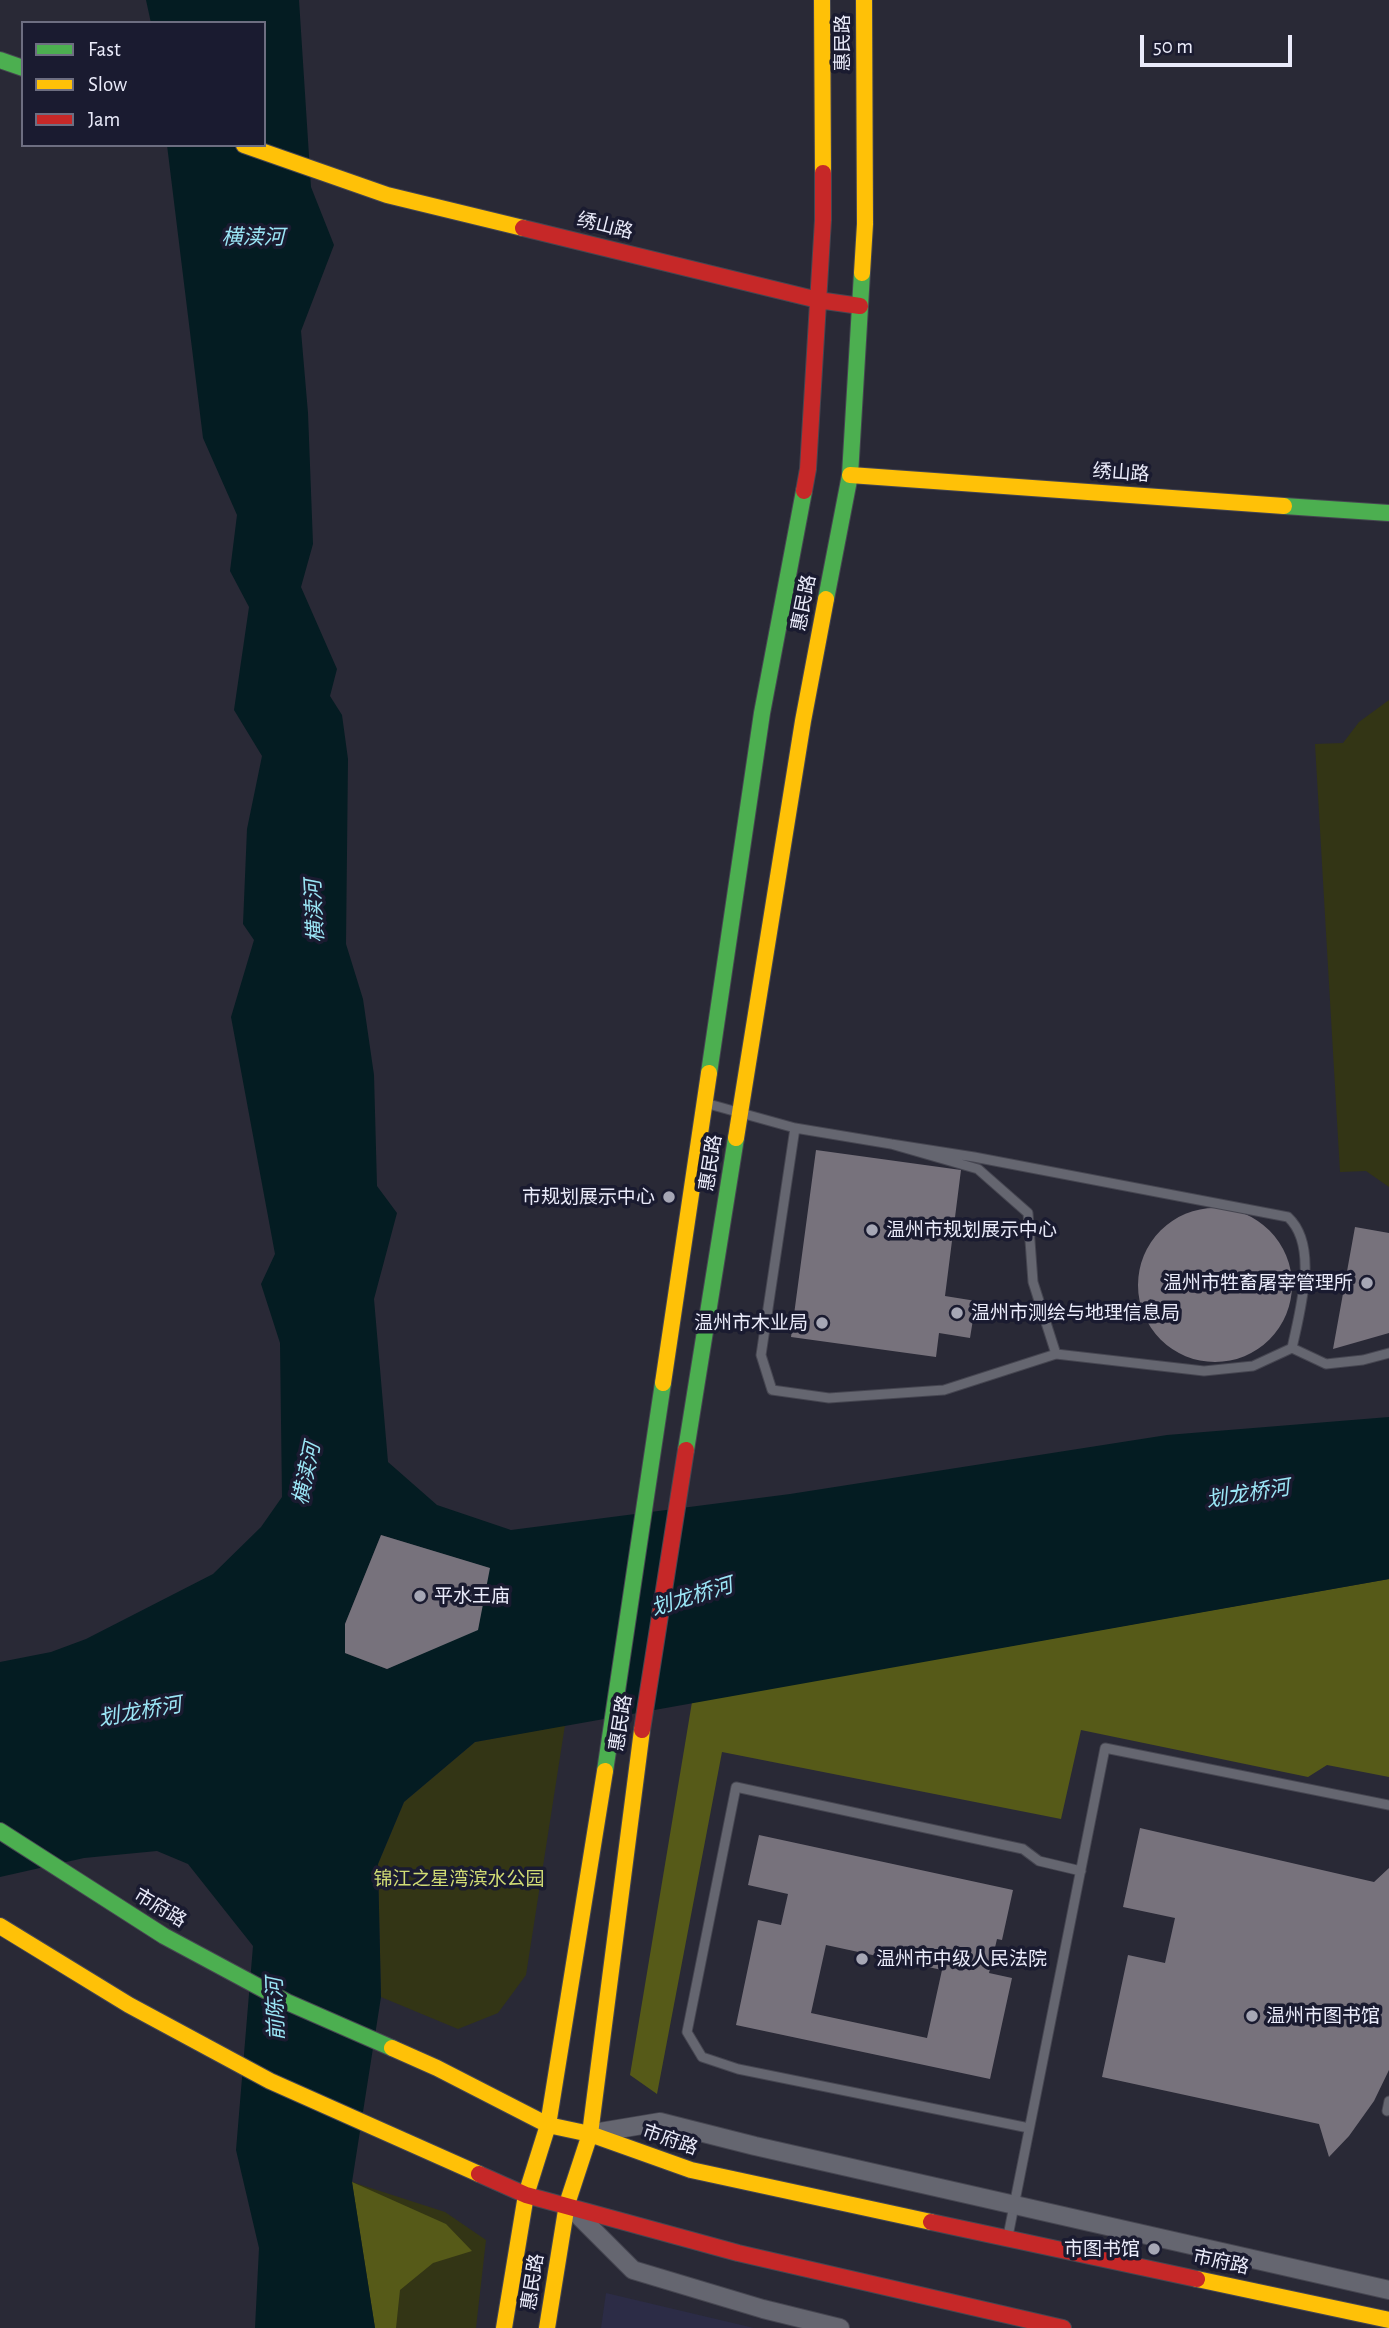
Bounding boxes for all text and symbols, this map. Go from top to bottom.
street label: 惠民路 [832,15,854,71]
legend [21,21,266,147]
scale bar [1144,21,1296,65]
text: 50 m [1153,36,1193,57]
text: Fast [88,39,121,60]
text: Slow [88,74,127,95]
text: Jam [88,109,120,130]
street label: 绣山路 [575,208,635,244]
water label: 横渎河 [222,225,284,251]
street label: 绣山路 [1092,460,1150,486]
street label: 惠民路 [787,573,821,633]
water label: 横渎河 [301,879,329,943]
street label: 惠民路 [695,1133,727,1193]
place label: 市规划展示中心 [522,1186,655,1208]
marker: 市规划展示中心 [661,1189,677,1205]
place label: 温州市规划展示中心 [886,1219,1057,1241]
marker: 温州市规划展示中心 [864,1222,880,1238]
place label: 温州市牲畜屠宰管理所 [1163,1272,1353,1294]
marker: 温州市牲畜屠宰管理所 [1359,1275,1375,1291]
place label: 温州市测绘与地理信息局 [971,1302,1180,1324]
marker: 温州市测绘与地理信息局 [949,1305,965,1321]
place label: 温州市木业局 [694,1312,808,1334]
marker: 温州市木业局 [814,1315,830,1331]
water label: 横渎河 [288,1441,326,1507]
water label: 划龙桥河 [1205,1475,1291,1513]
water label: 划龙桥河 [648,1573,736,1621]
place label: 平水王庙 [434,1585,510,1607]
marker: 平水王庙 [412,1588,428,1604]
water label: 划龙桥河 [96,1692,184,1732]
street label: 惠民路 [605,1693,637,1753]
park label: 锦江之星湾滨水公园 [374,1868,544,1890]
street label: 市府路 [130,1884,190,1932]
place label: 温州市中级人民法院 [876,1948,1047,1970]
marker: 温州市中级人民法院 [854,1951,870,1967]
water label: 前陈河 [262,1977,290,2041]
place label: 温州市图书馆 [1266,2005,1380,2027]
marker: 温州市图书馆 [1244,2008,1260,2024]
street label: 市府路 [639,2120,701,2160]
place label: 市图书馆 [1064,2238,1140,2260]
marker: 市图书馆 [1146,2241,1162,2257]
street label: 市府路 [1191,2245,1251,2279]
street label: 惠民路 [517,2252,549,2312]

